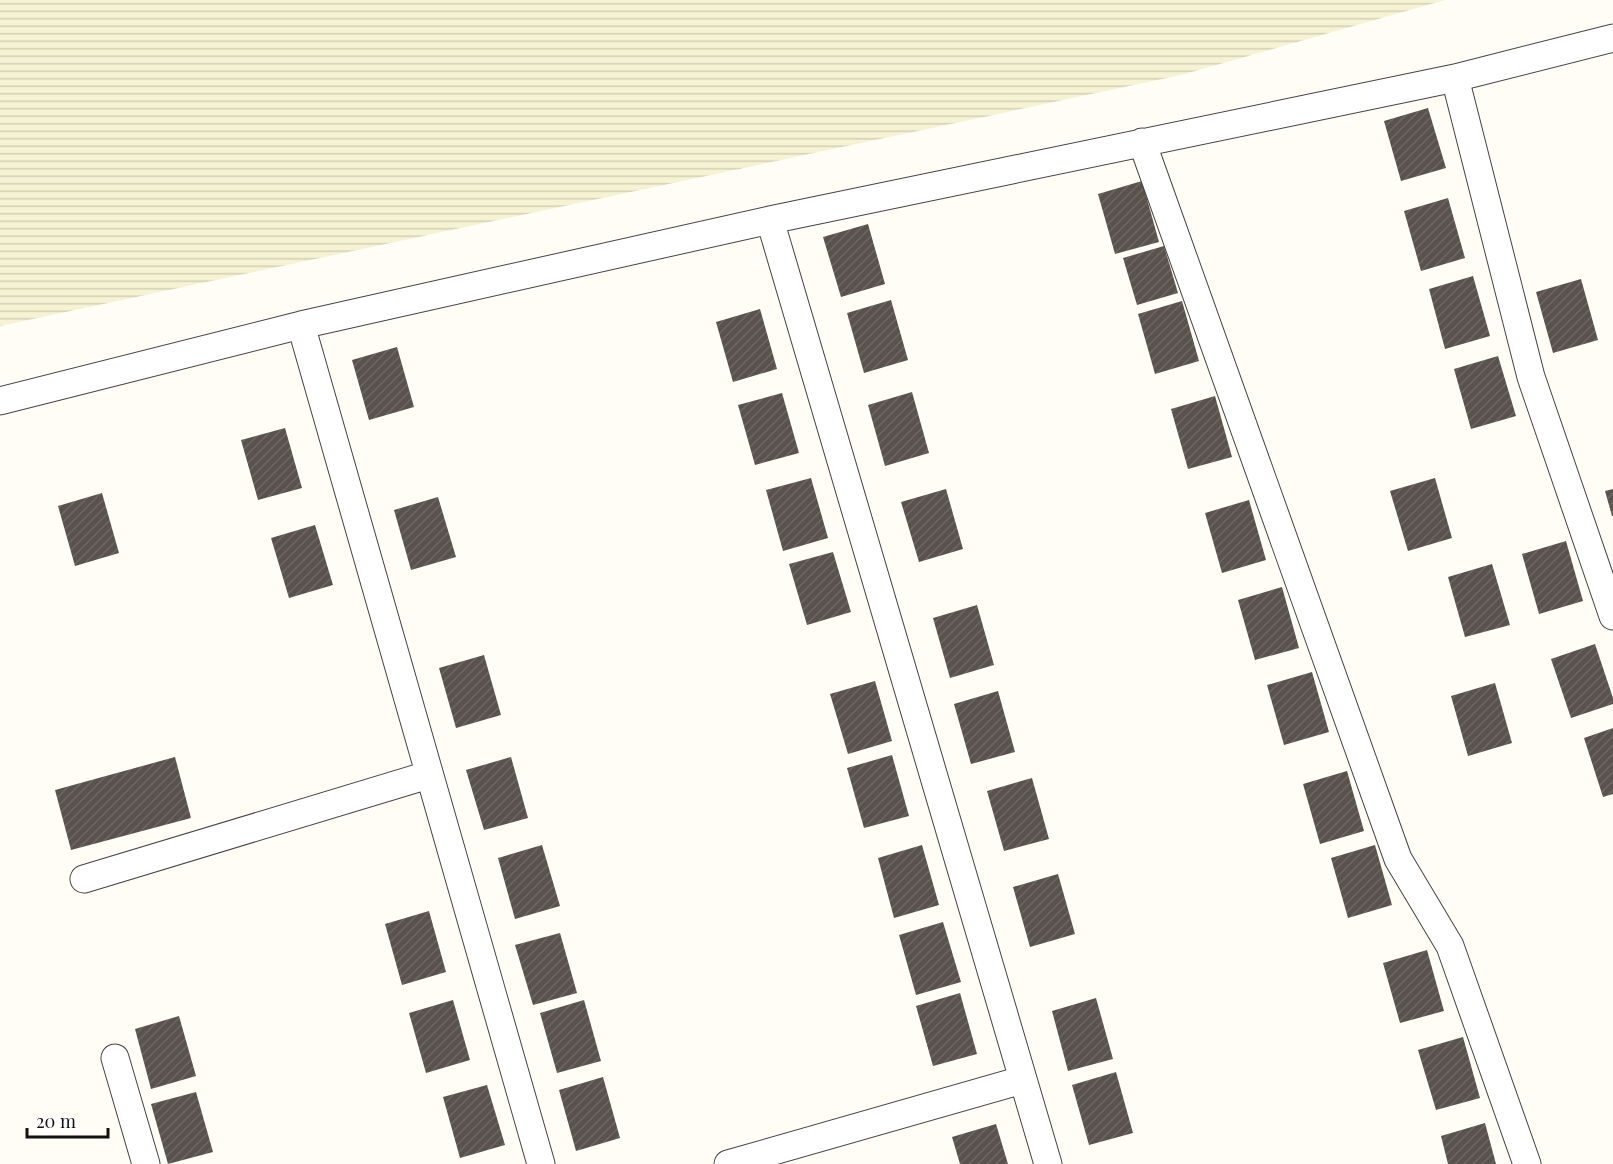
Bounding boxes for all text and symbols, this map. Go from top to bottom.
scale bar [27,1101,108,1139]
text: 20 m [36,1109,76,1133]

